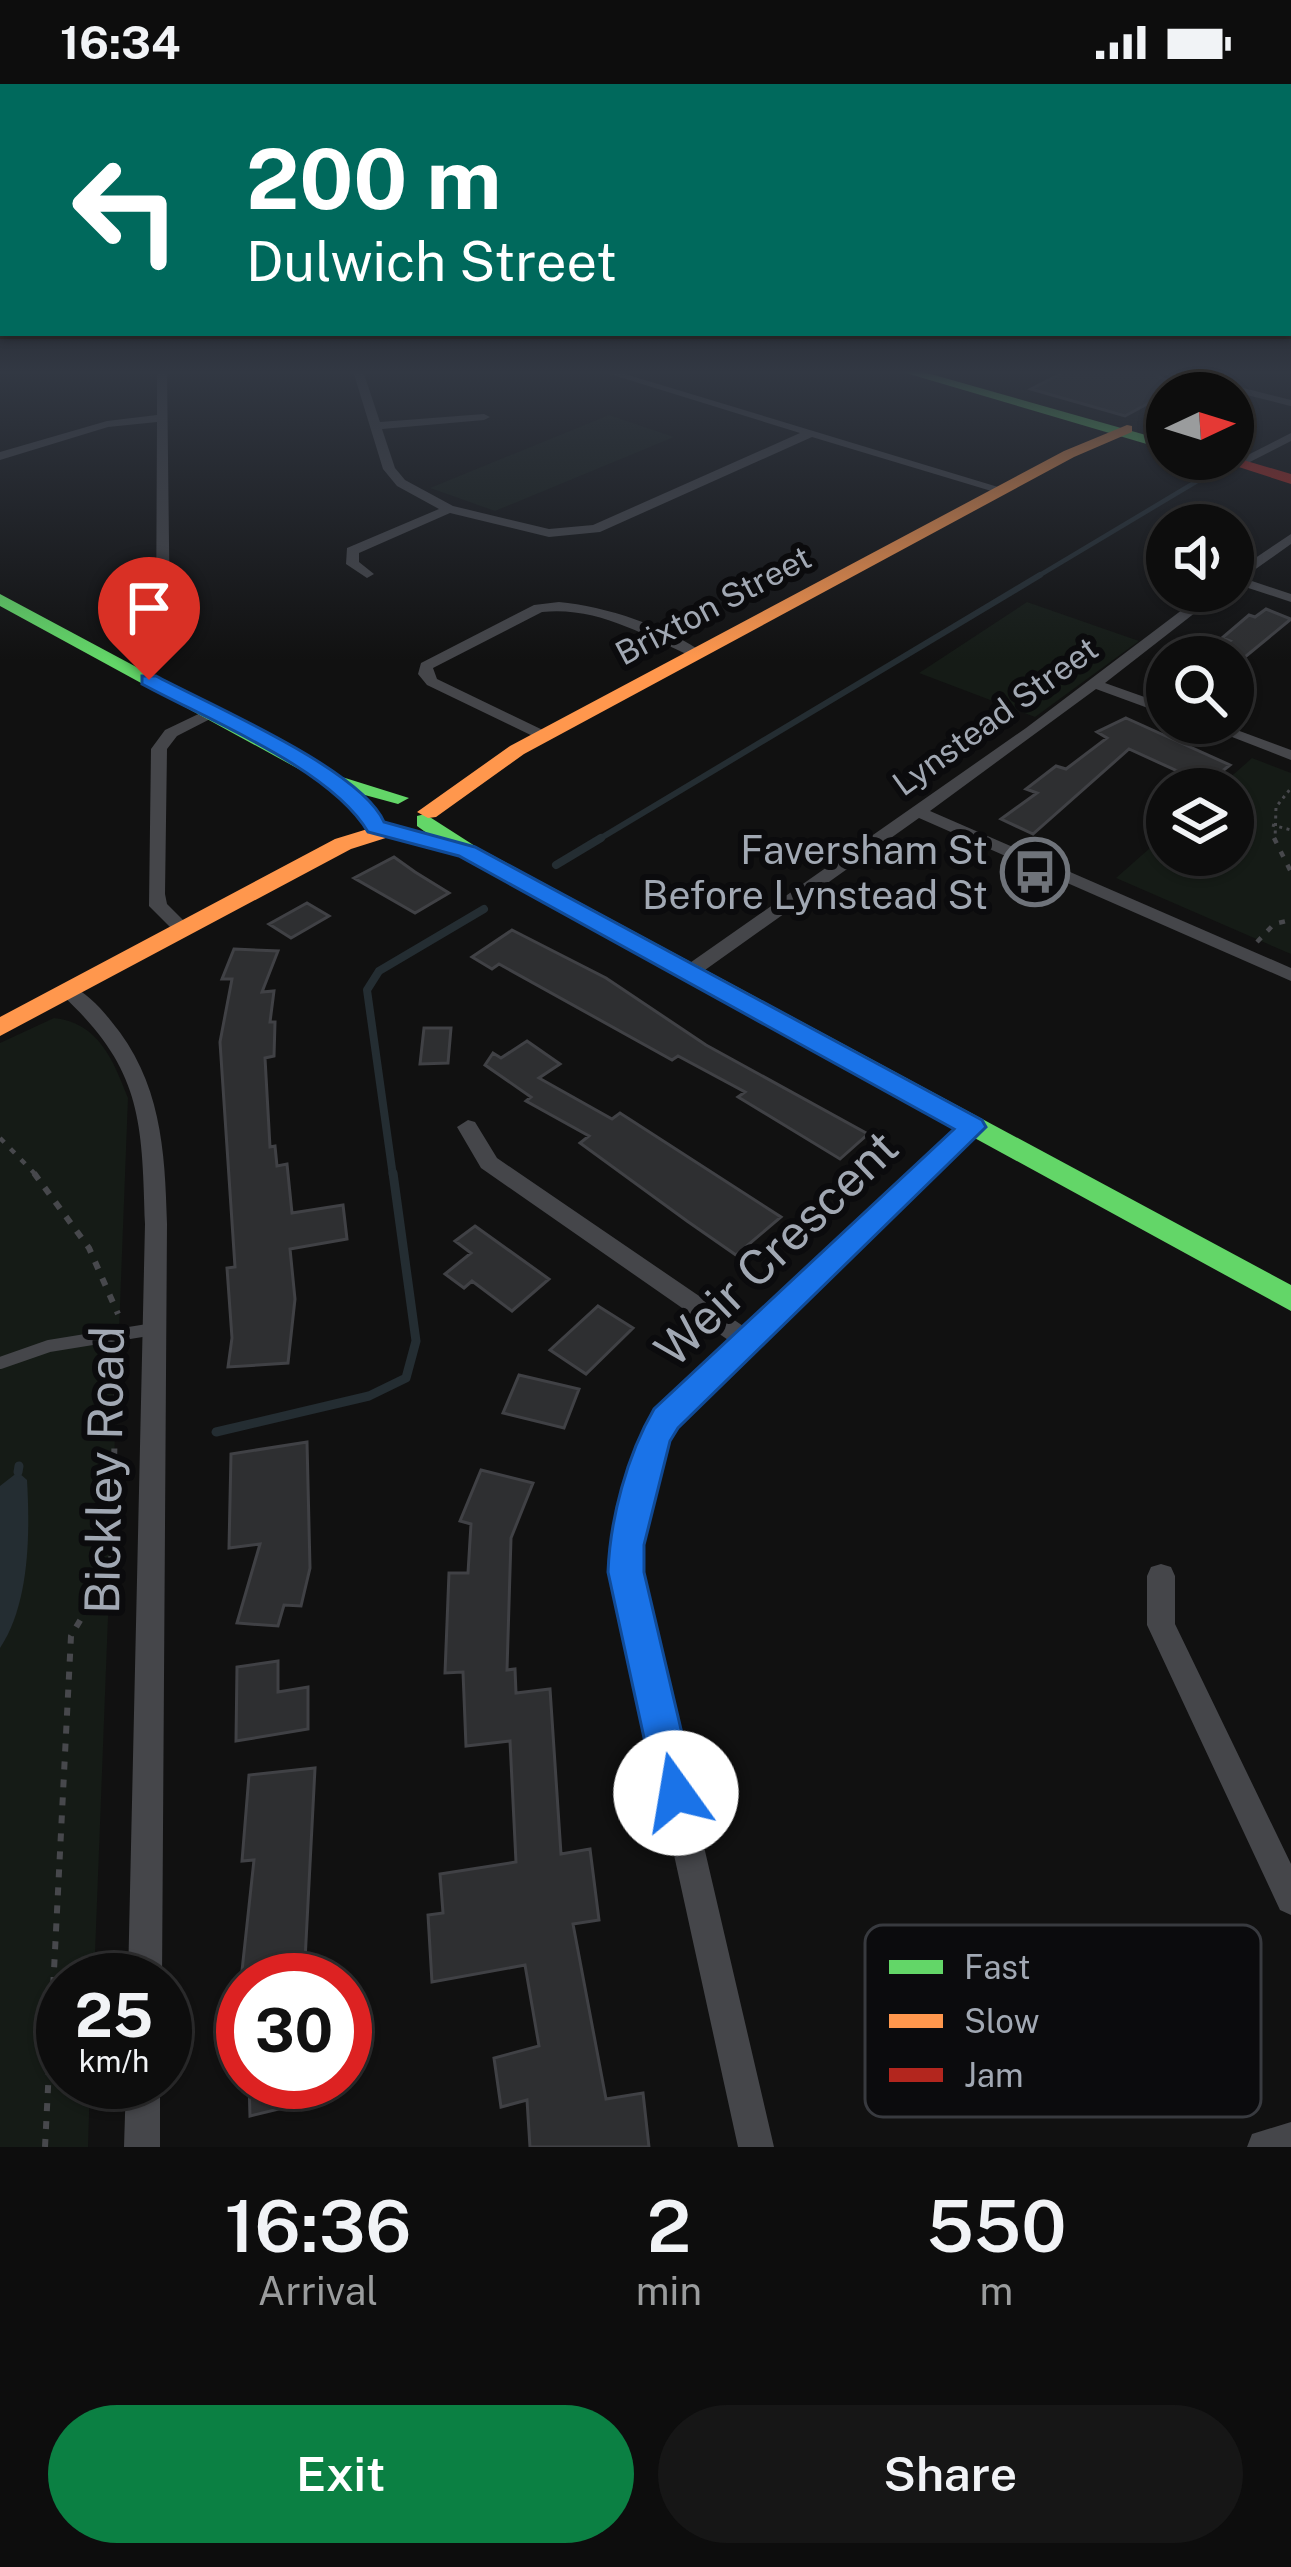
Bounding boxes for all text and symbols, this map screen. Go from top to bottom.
text: 16:34 [60,16,180,69]
text: 200 m [246,129,502,228]
icon: left [48,132,204,288]
text: Dulwich Street [246,230,617,293]
north arrow [1146,372,1254,480]
map controls [1146,372,1254,876]
button: sound [1146,504,1254,612]
street label: Brixton Street [609,538,817,672]
pin [98,557,200,680]
icon: arrive [116,575,182,641]
street label: Lynstead Street [885,629,1105,803]
button: search [1146,636,1254,744]
button: layers [1146,768,1254,876]
place label: Faversham St Before Lynstead St [642,827,988,918]
bus stop icon: Faversham St Before Lynstead St [1000,837,1070,907]
street label: Weir Crescent [643,1118,909,1378]
street label: Bickley Road [73,1326,135,1614]
position arrow [613,1730,739,1856]
legend [865,1925,1261,2117]
text: Fast [964,1948,1031,1986]
speed limit sign: 30 [216,1953,372,2109]
text: 25 [75,1980,153,2051]
text: Slow [964,2002,1039,2040]
text: km/h [79,2043,149,2079]
text: Jam [964,2056,1024,2094]
text: 16:36 [224,2184,411,2268]
text: 2 [647,2184,691,2268]
text: 550 [926,2184,1067,2268]
text: Arrival [258,2268,378,2314]
text: min [636,2268,702,2314]
text: m [980,2268,1013,2314]
button: Exit [48,2405,634,2543]
button: Share [658,2405,1243,2543]

